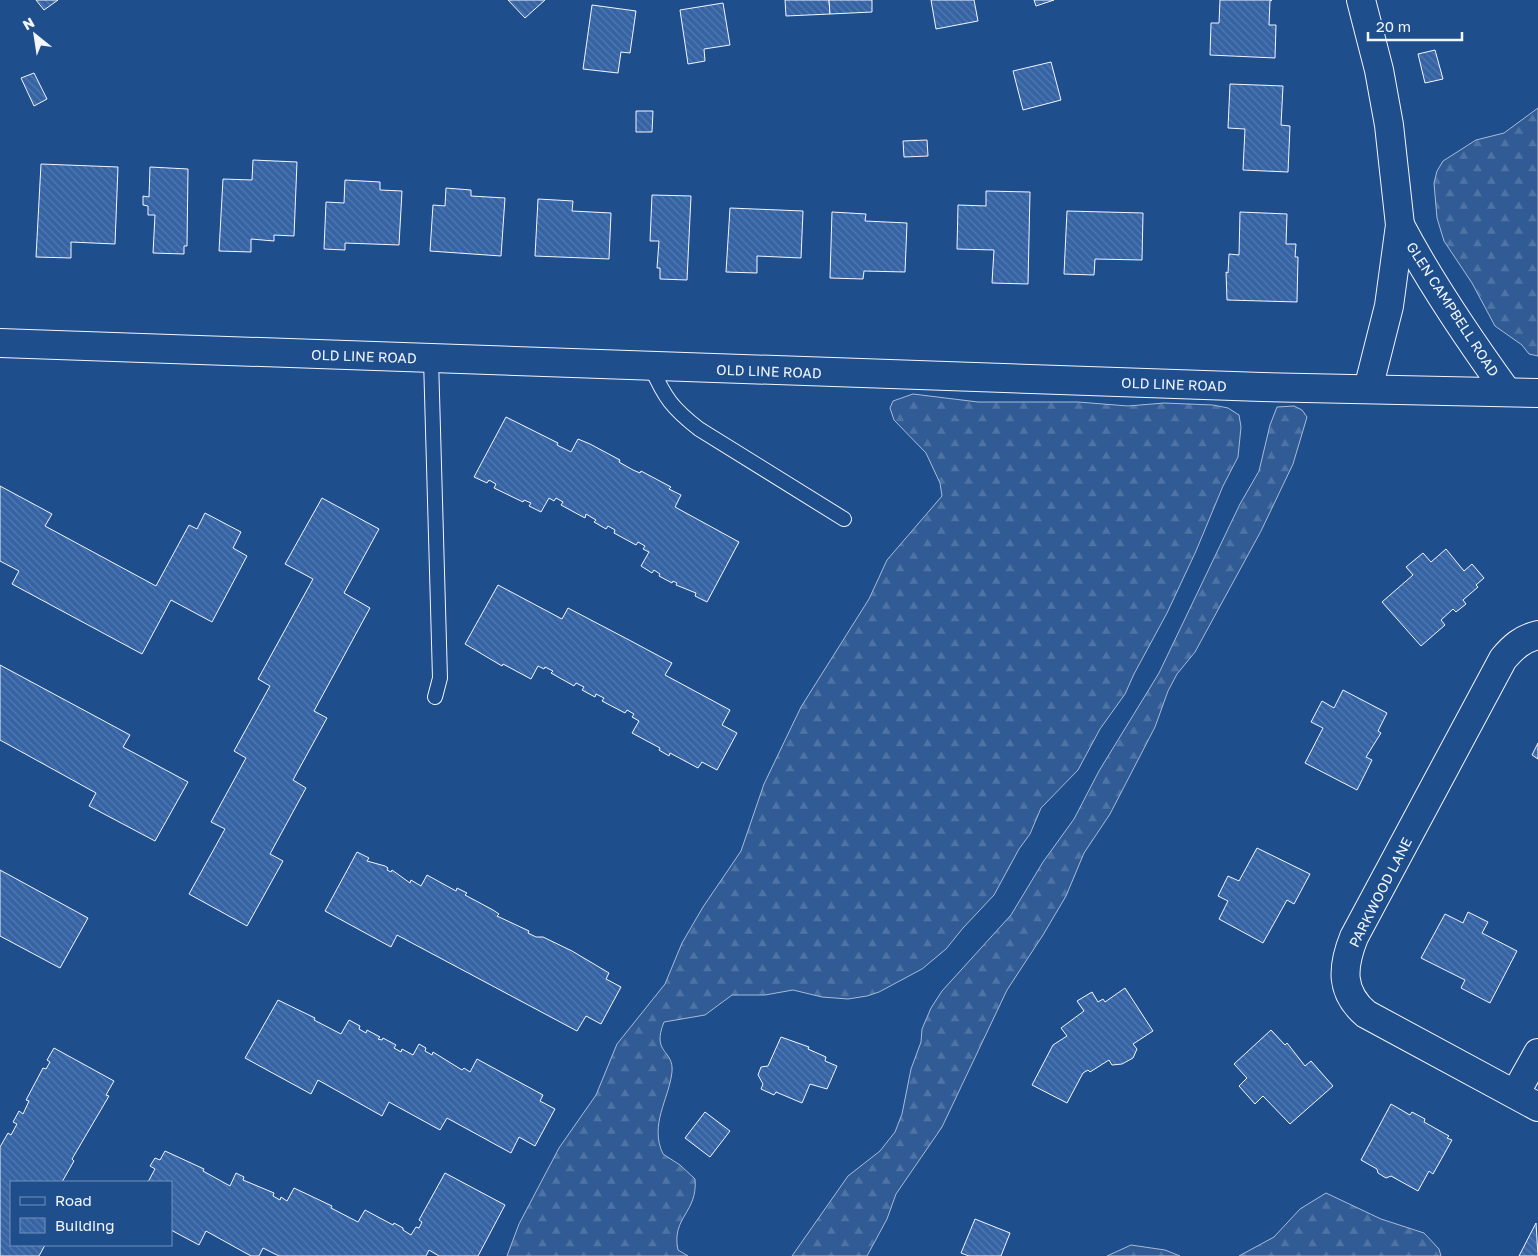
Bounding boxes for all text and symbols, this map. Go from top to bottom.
north arrow [10,10,60,60]
scale bar [1368,10,1462,42]
text: N [19,13,37,33]
text: 20 m [1376,17,1411,35]
street label: GLEN CAMPBELL ROAD [1403,239,1503,379]
street label: OLD LINE ROAD [311,346,417,366]
street label: OLD LINE ROAD [716,361,822,381]
street label: OLD LINE ROAD [1121,374,1227,394]
street label: PARKWOOD LANE [1345,834,1415,950]
legend [10,1181,172,1246]
text: Road [55,1191,92,1209]
text: Building [55,1216,115,1234]

